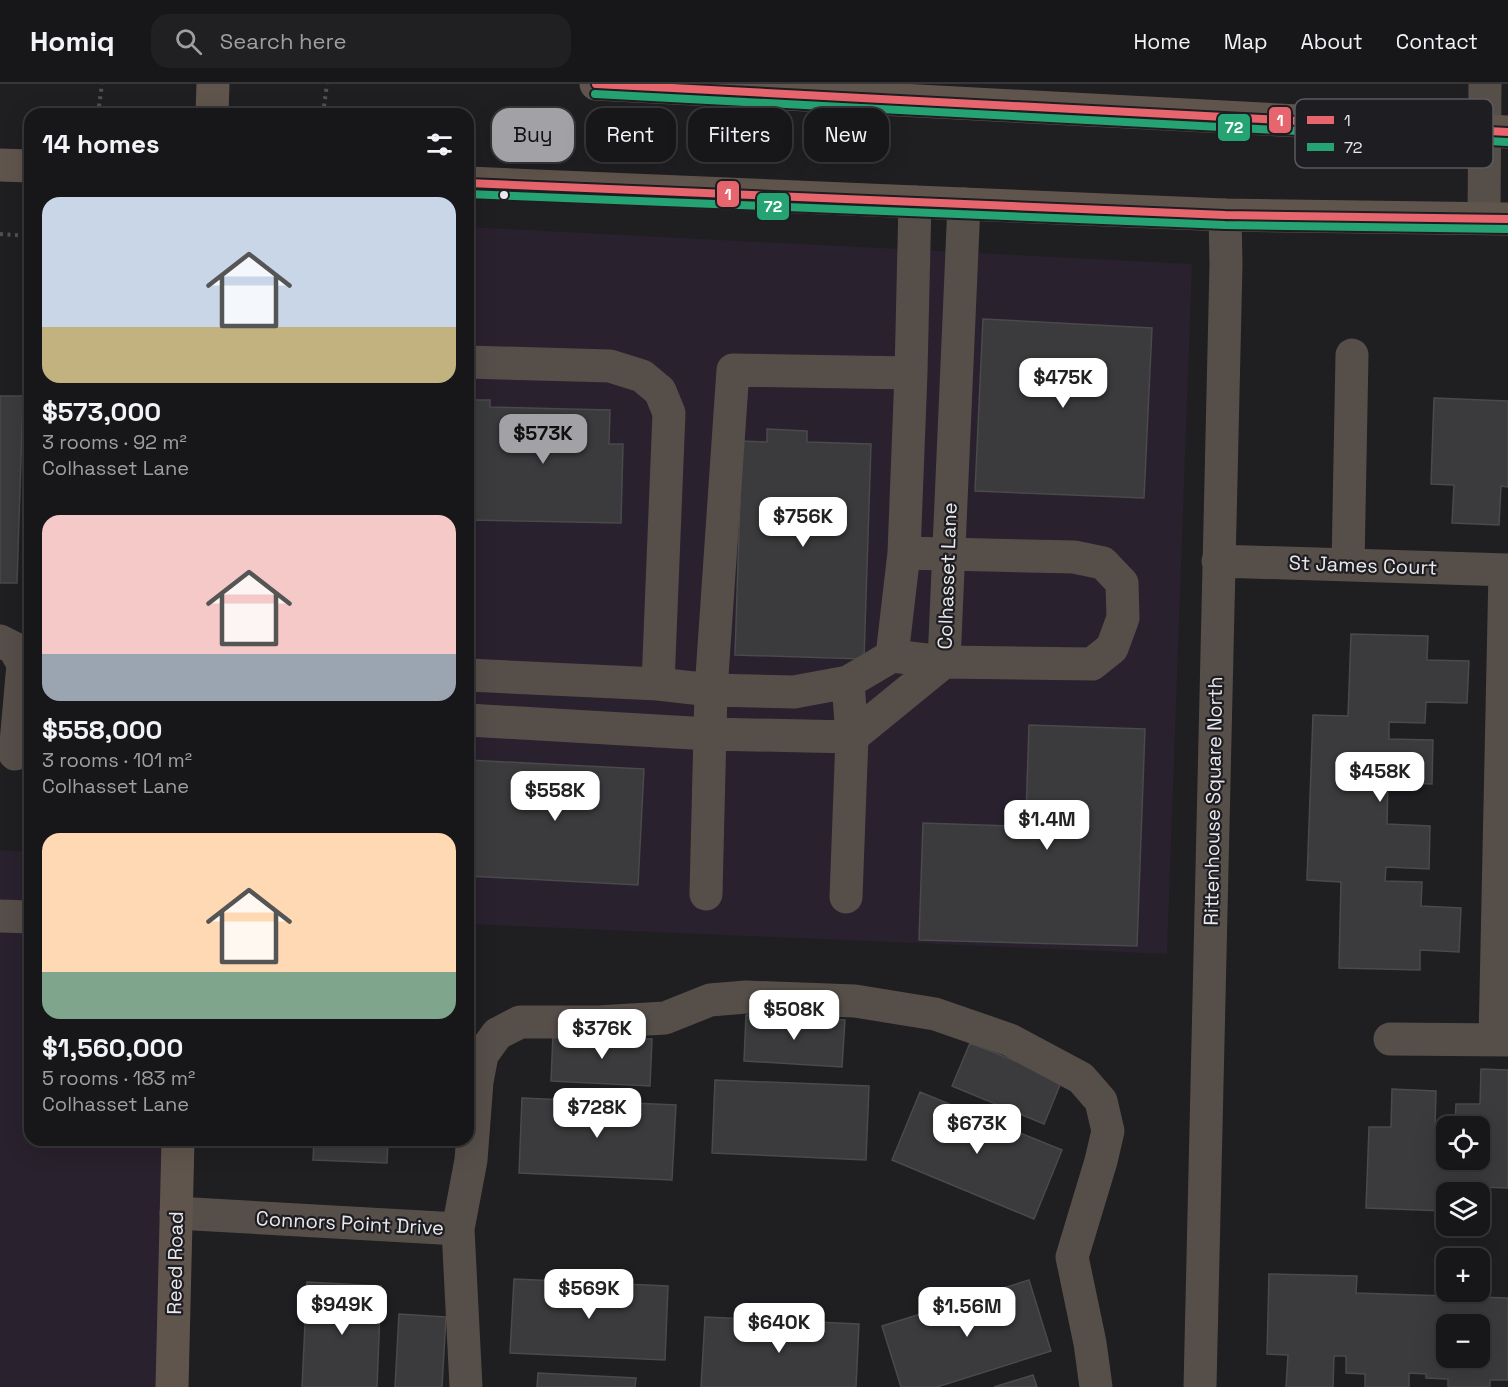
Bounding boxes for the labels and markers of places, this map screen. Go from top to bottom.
unlabelled marker [498,189,510,201]
pin: $475K [1021,358,1105,409]
pin: $573K [501,414,585,465]
pin: $756K [761,497,845,548]
pin: $458K [1338,752,1422,803]
pin: $558K [513,771,597,822]
pin: $1.4M [1005,800,1089,851]
pin: $508K [752,990,836,1041]
pin: $376K [560,1009,644,1060]
pin: $728K [555,1088,639,1139]
pin: $673K [935,1104,1019,1155]
pin: $569K [547,1269,631,1320]
pin: $949K [300,1285,384,1336]
pin: $1.56M [918,1287,1016,1338]
pin: $640K [737,1303,821,1354]

